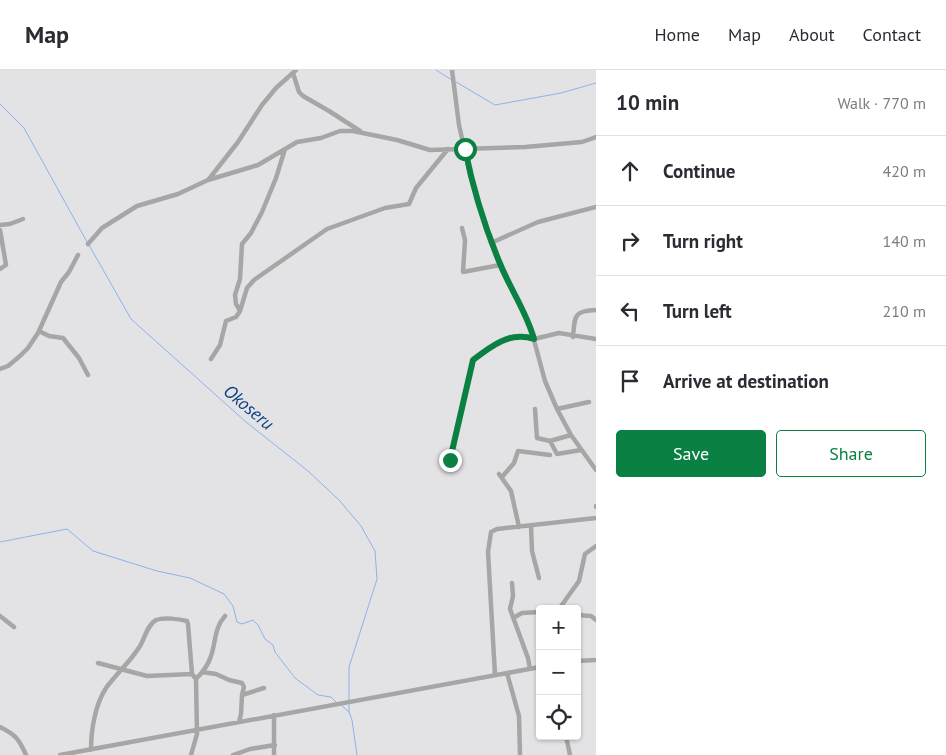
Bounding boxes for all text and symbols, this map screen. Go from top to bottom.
text: Map [25,19,69,50]
text: Home [654,23,700,46]
text: Map [728,23,761,46]
text: About [789,23,835,46]
text: Contact [863,23,921,46]
text: 10 min [616,89,679,116]
text: Walk · 770 m [837,93,926,113]
route start [454,138,477,161]
icon: ahead [616,157,644,185]
text: Continue [663,159,735,183]
text: 420 m [883,161,926,181]
icon: right [616,227,644,255]
text: Turn right [663,229,743,253]
text: 140 m [883,231,926,251]
icon: left [616,297,644,325]
text: Turn left [663,299,732,323]
text: 210 m [883,301,926,321]
icon: arrive [616,367,644,395]
text: Arrive at destination [663,369,829,393]
water label: Okoseru [219,379,279,435]
button: Save [616,430,766,477]
button: Share [776,430,926,477]
route end [439,449,462,472]
map controls [536,605,581,740]
button: + [536,605,581,650]
button: − [536,650,581,695]
button: locate [536,695,581,740]

